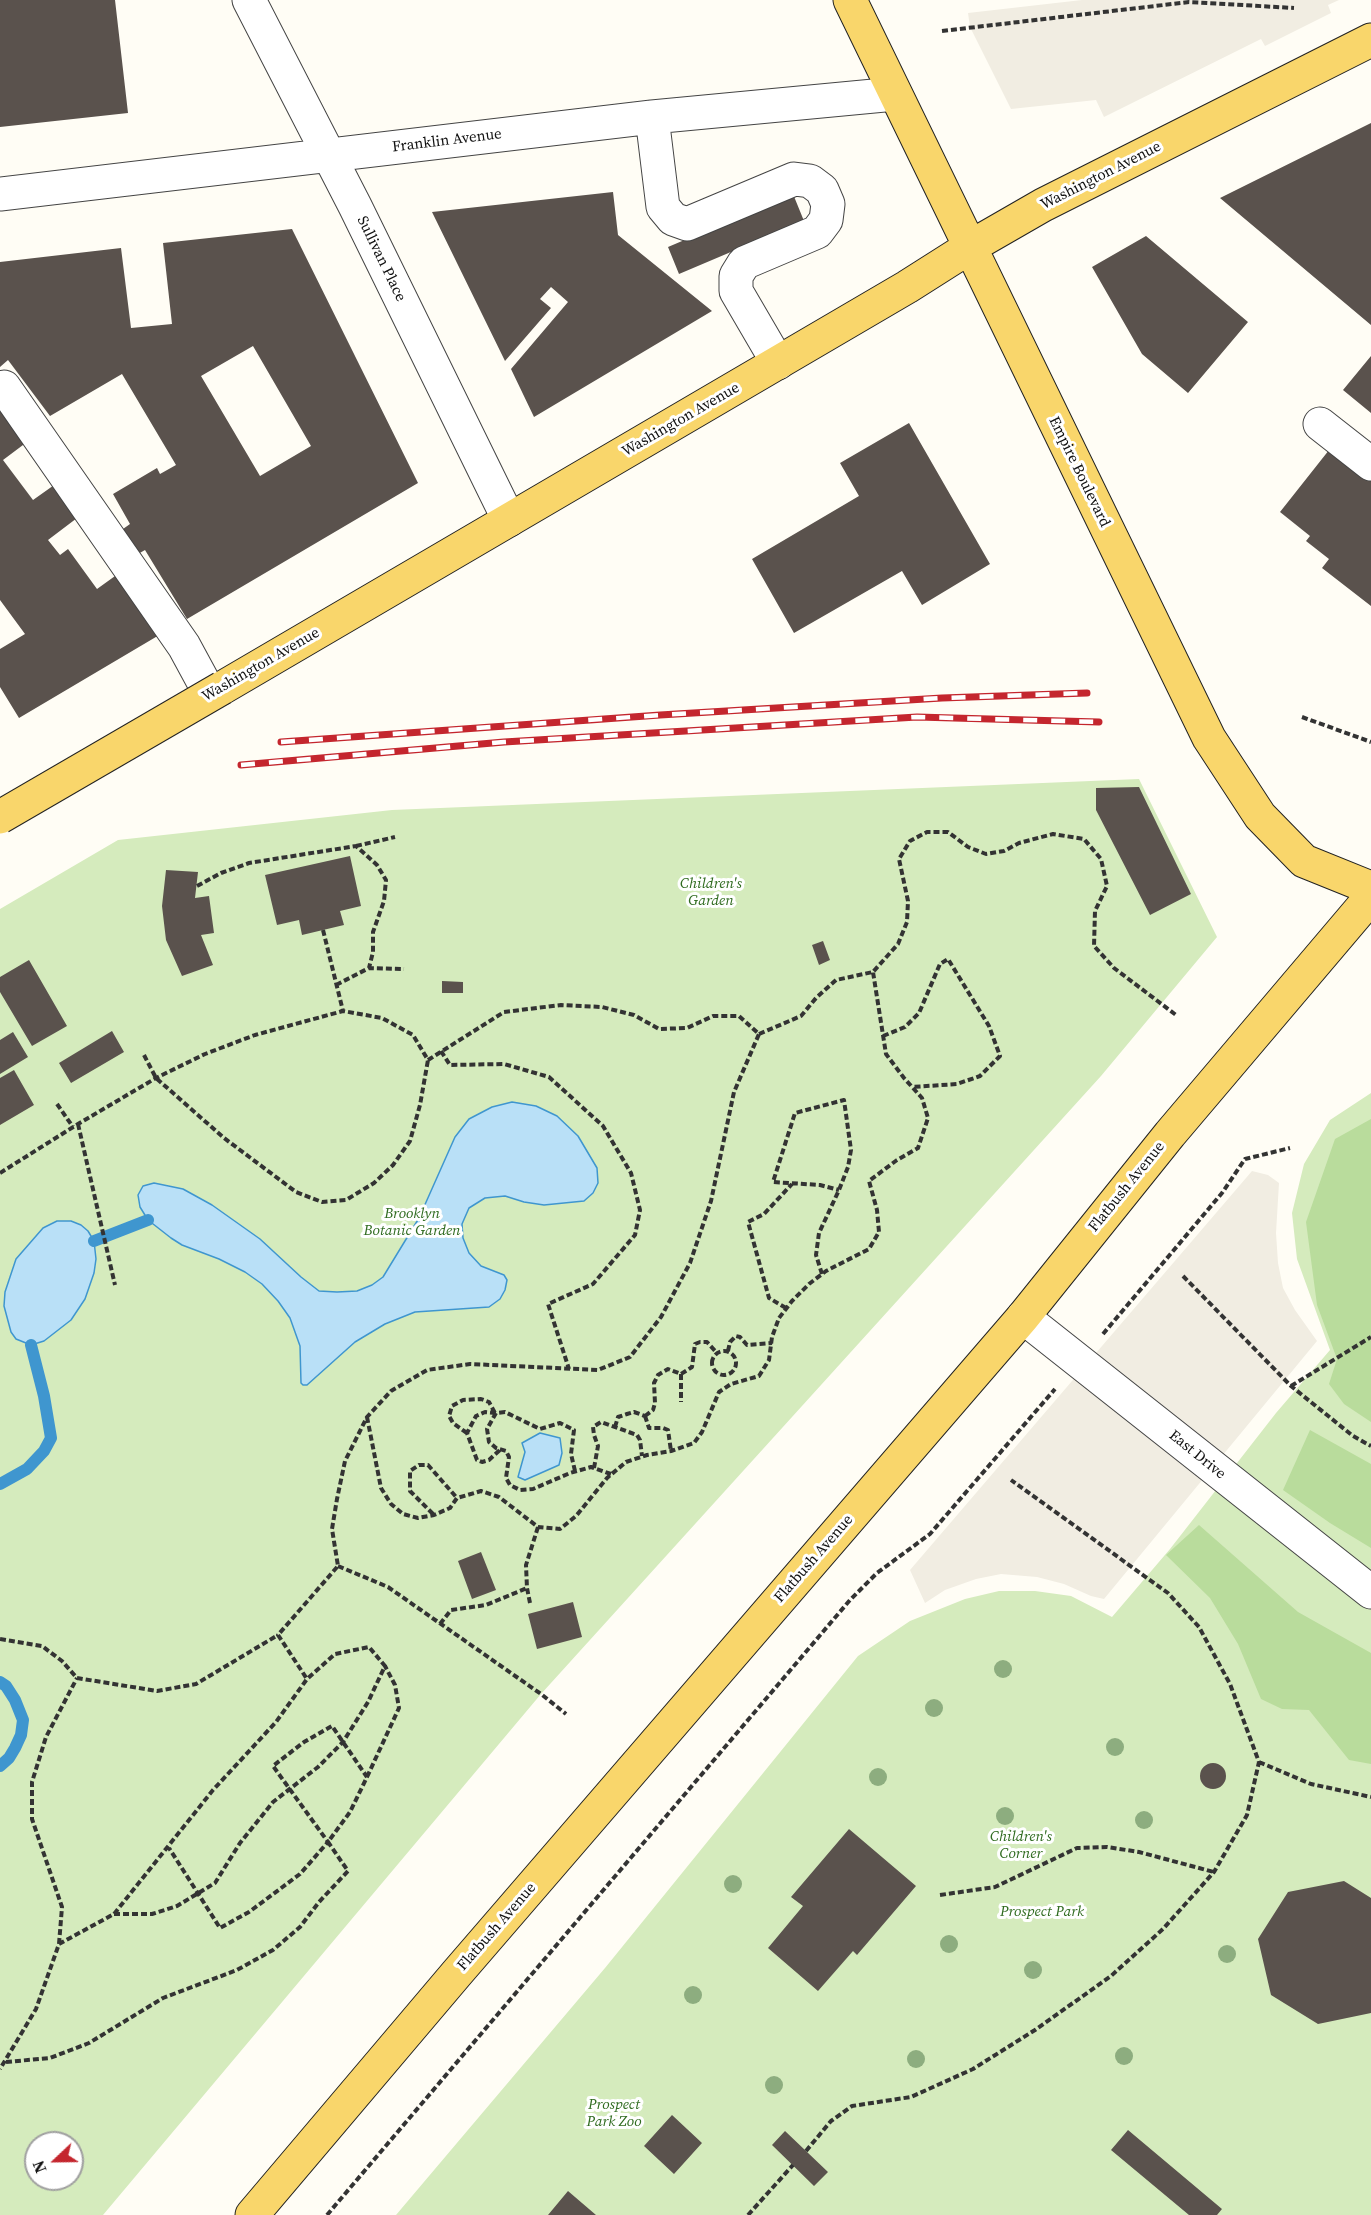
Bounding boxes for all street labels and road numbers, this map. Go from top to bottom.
street label: Franklin Avenue [391,125,503,157]
street label: Washington Avenue [1038,138,1164,214]
street label: Sullivan Place [353,213,409,305]
street label: Washington Avenue [619,379,743,461]
street label: Empire Boulevard [1044,414,1114,530]
street label: Washington Avenue [199,624,323,706]
street label: Flatbush Avenue [1085,1138,1169,1236]
street label: East Drive [1165,1427,1229,1483]
street label: Flatbush Avenue [771,1511,857,1607]
street label: Flatbush Avenue [454,1879,540,1975]

